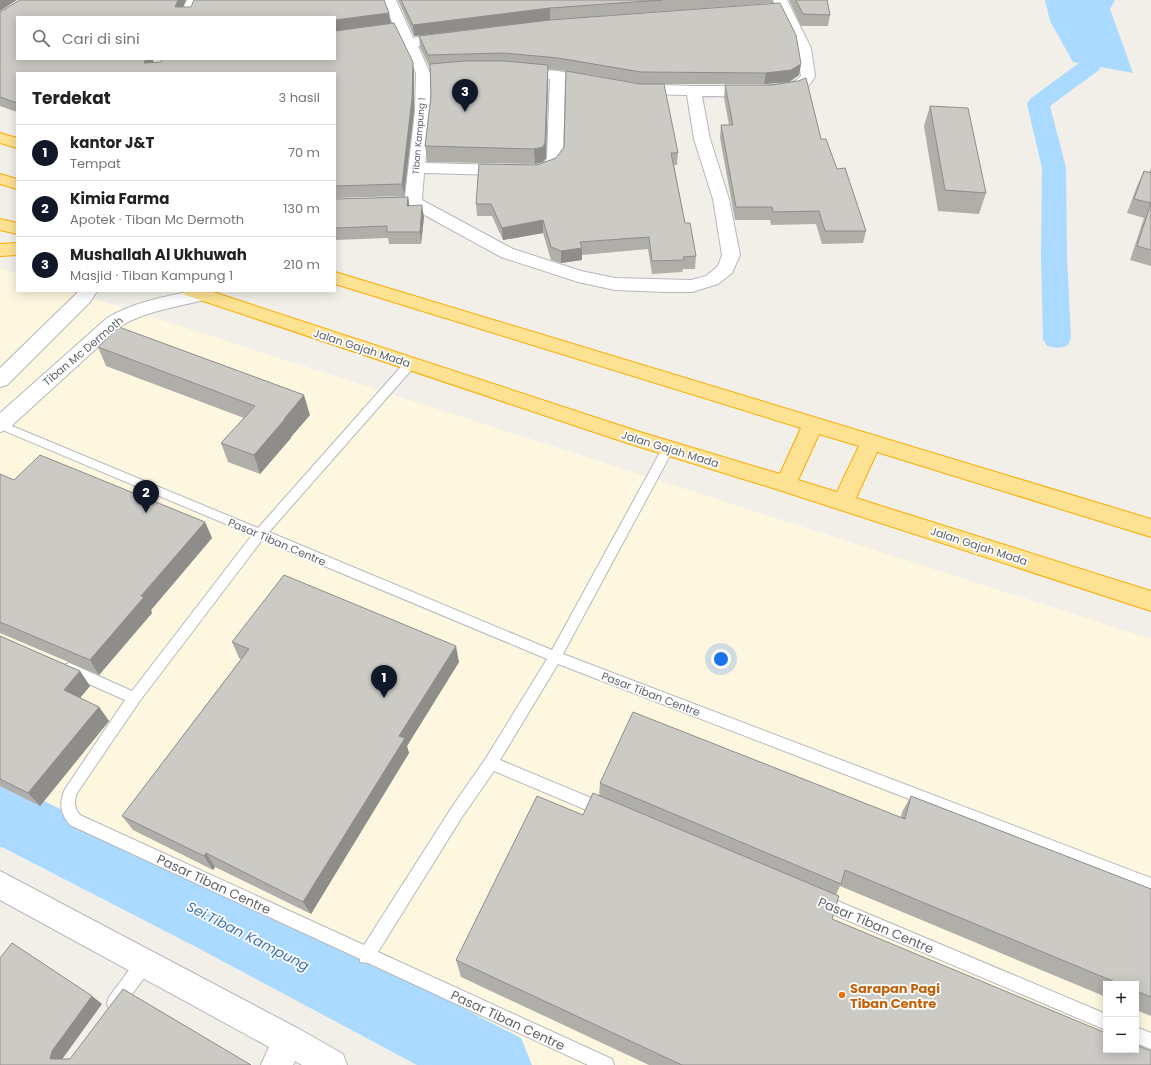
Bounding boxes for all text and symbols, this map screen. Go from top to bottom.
search box [16,16,336,60]
icon: search [30,27,52,49]
text: Cari di sini [62,28,140,49]
pin: 3 [452,79,478,112]
text: Terdekat [32,86,111,110]
text: 3 hasil [279,88,320,107]
street label: Tiban Kampung 1 [410,97,428,175]
text: kantor J&T [70,132,154,153]
text: 1 [43,143,47,162]
text: 70 m [288,143,320,162]
text: Tempat [70,154,121,173]
text: Kimia Farma [70,188,169,209]
text: 2 [41,199,49,218]
text: 130 m [283,199,320,218]
text: Apotek · Tiban Mc Dermoth [70,210,244,229]
text: Mushallah Al Ukhuwah [70,244,247,265]
text: 3 [41,255,49,274]
text: 210 m [283,255,320,274]
text: Masjid · Tiban Kampung 1 [70,266,233,285]
street label: Tiban Mc Dermoth [39,313,127,389]
street label: Jalan Gajah Mada [311,325,413,371]
street label: Jalan Gajah Mada [619,427,721,471]
pin: 2 [133,480,159,513]
street label: Pasar Tiban Centre [226,514,329,570]
street label: Jalan Gajah Mada [928,523,1030,569]
your location [711,649,731,669]
pin: 1 [371,665,397,698]
street label: Pasar Tiban Centre [599,668,703,720]
street label: Pasar Tiban Centre [154,850,274,919]
street label: Pasar Tiban Centre [815,893,937,958]
water label: Sei.Tiban Kampung [183,896,313,976]
place label: Sarapan Pagi Tiban Centre [850,979,940,1013]
map controls [1103,981,1139,1053]
button: + [1103,981,1139,1017]
street label: Pasar Tiban Centre [448,986,568,1055]
marker: Sarapan Pagi Tiban Centre [837,990,847,1000]
button: − [1103,1017,1139,1053]

